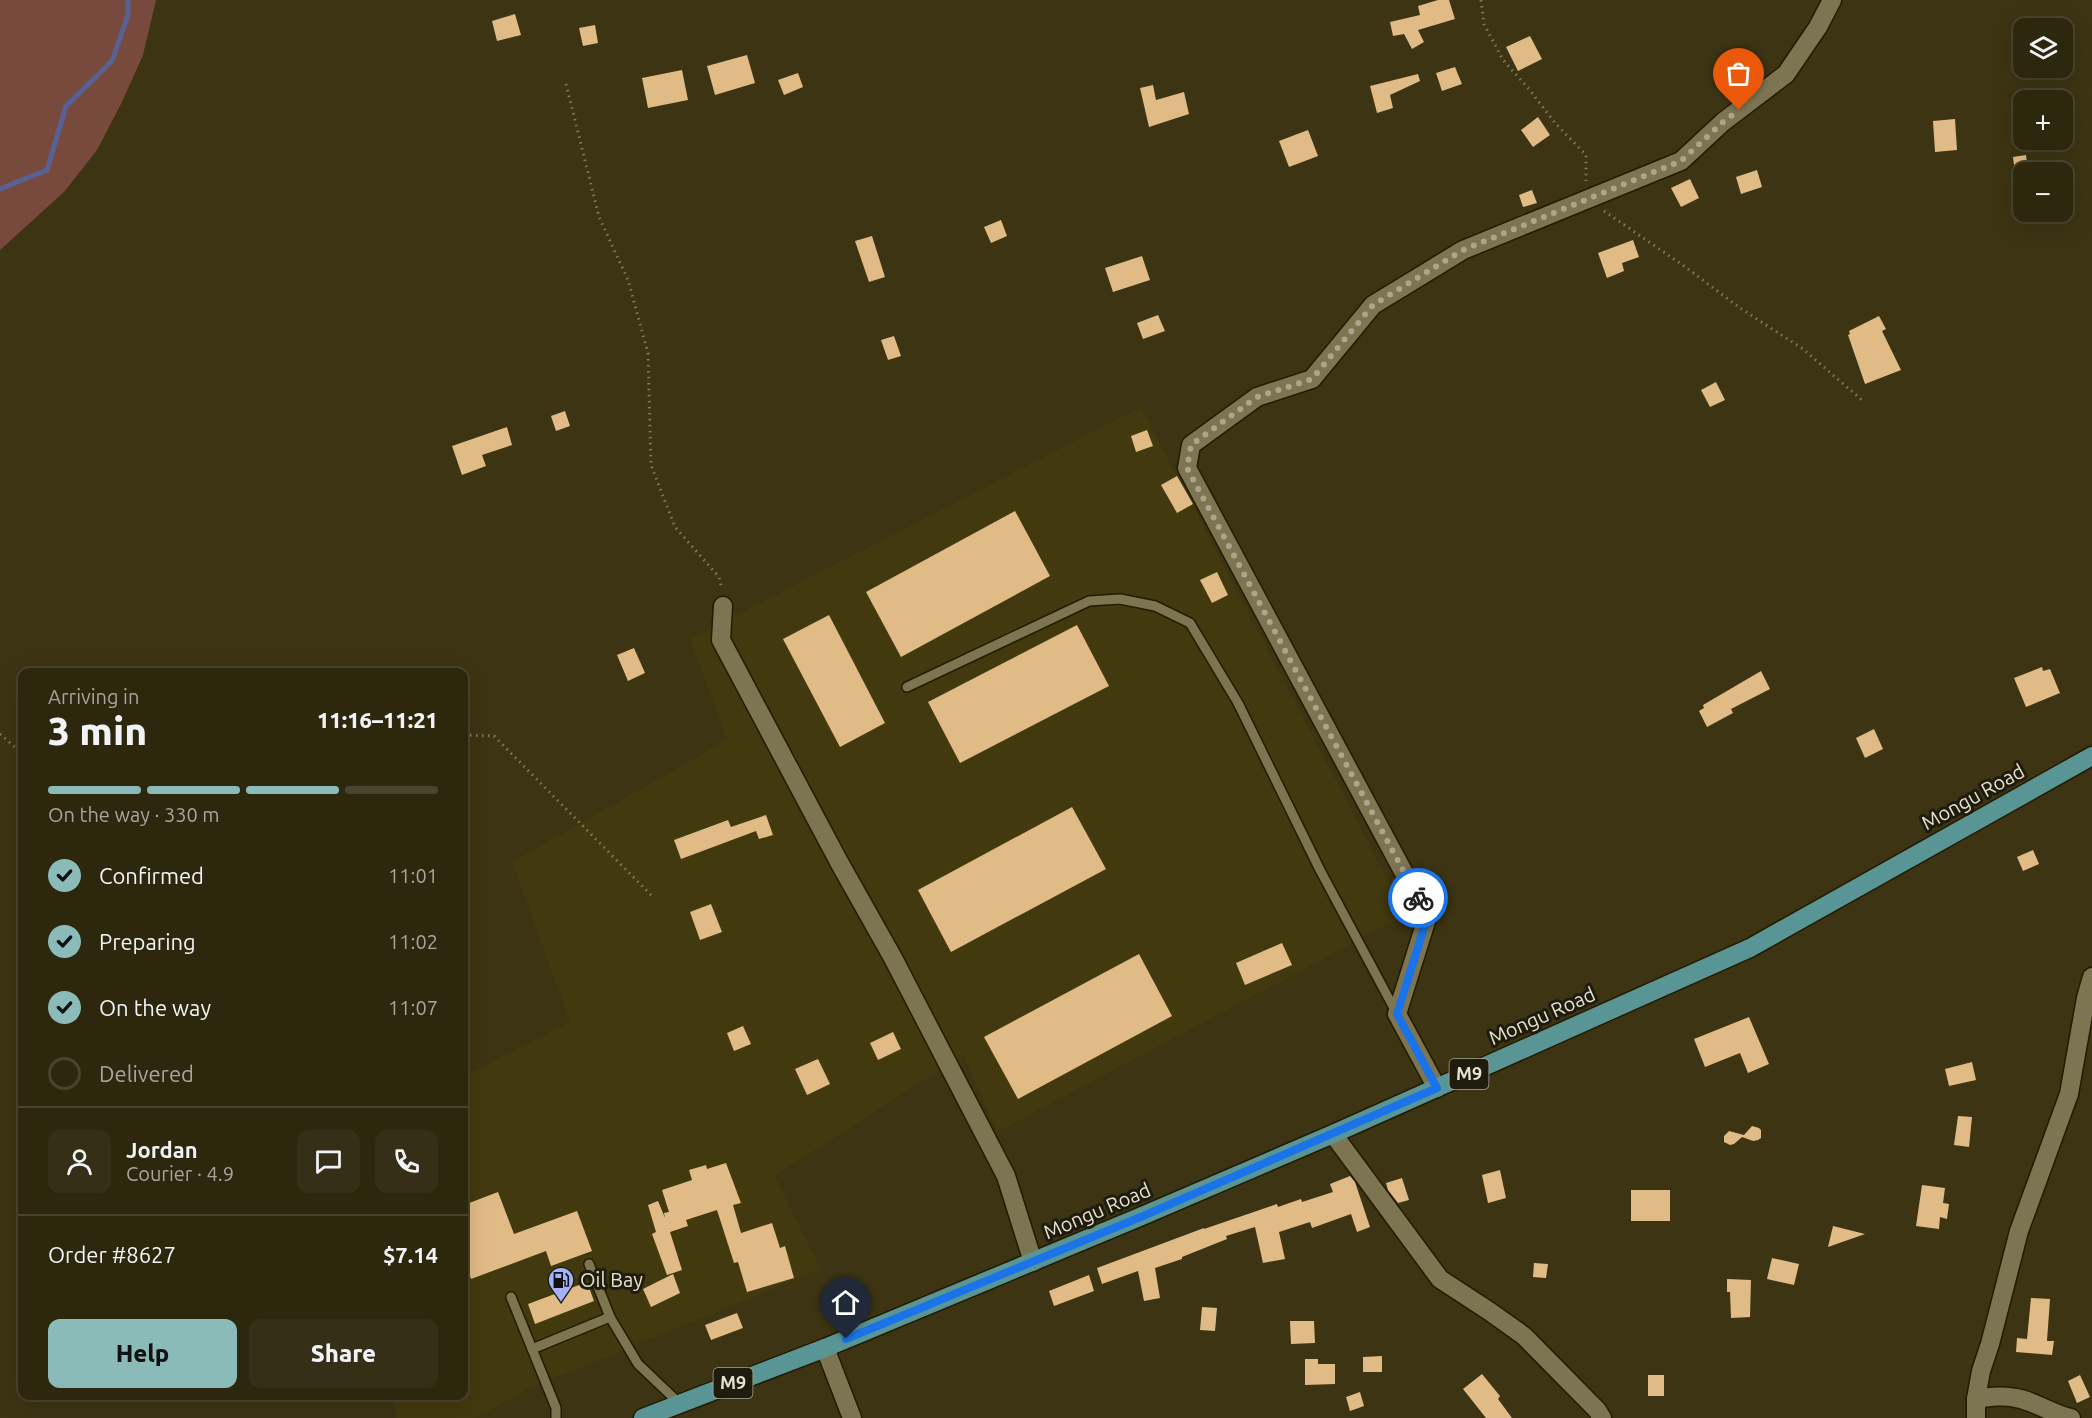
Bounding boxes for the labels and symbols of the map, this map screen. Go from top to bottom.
pin [1713,48,1764,110]
street label: Mongu Road [1917,759,2028,834]
courier [1388,868,1448,928]
street label: Mongu Road [1485,982,1599,1049]
road number: M9 [1450,1059,1488,1089]
street label: Mongu Road [1040,1178,1154,1243]
fuel station icon: Oil Bay [546,1265,576,1303]
place label: Oil Bay [580,1268,643,1291]
pin [820,1277,871,1339]
road number: M9 [714,1368,752,1398]

